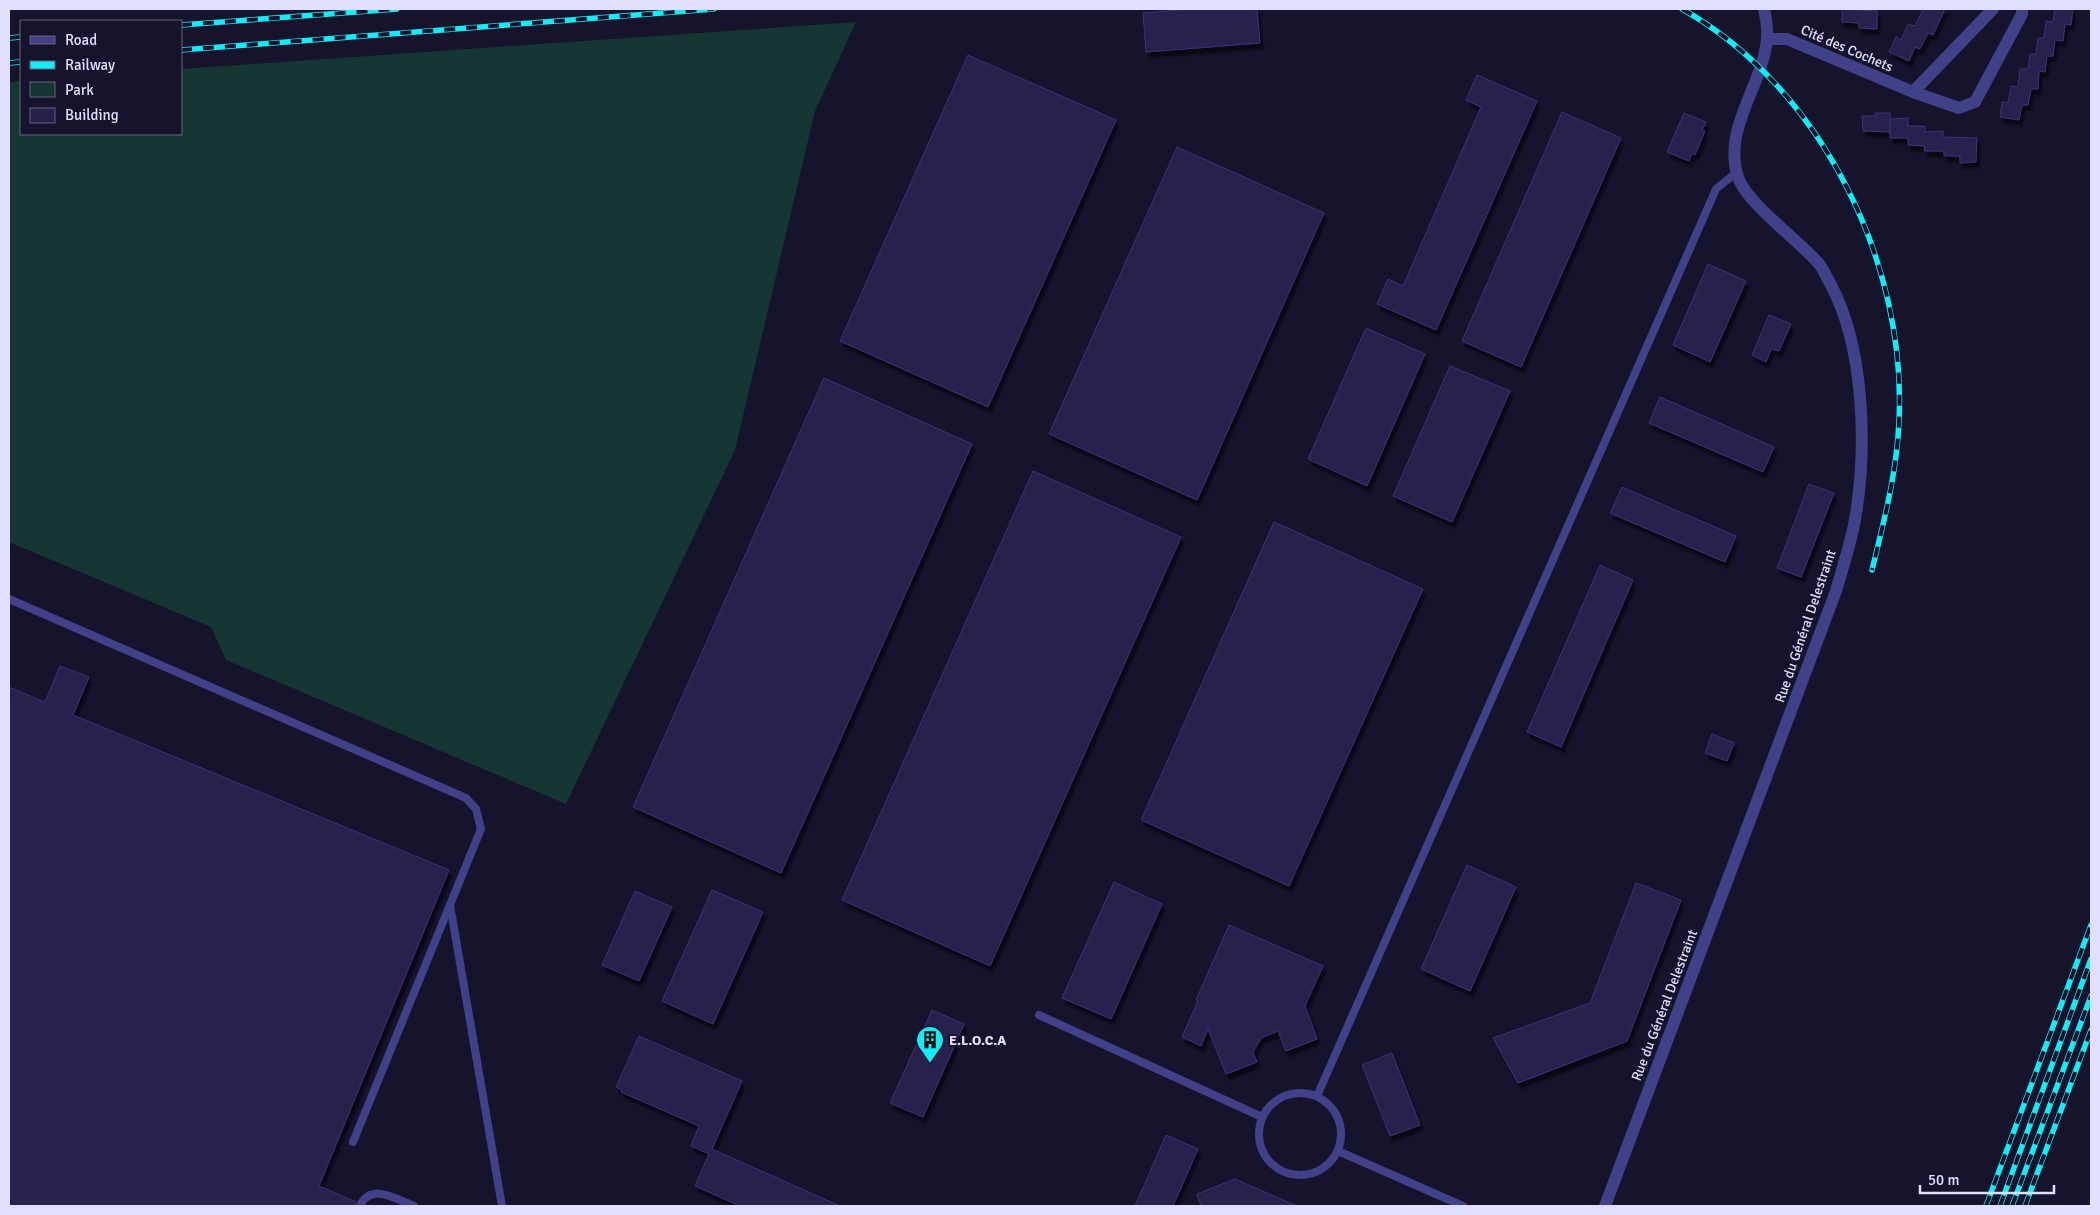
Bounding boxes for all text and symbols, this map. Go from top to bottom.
legend [20,20,182,135]
street label: Cité des Cochets [1798,21,1895,76]
text: Road [65,31,97,49]
text: Railway [65,56,115,74]
text: Park [65,81,94,99]
text: Building [65,106,119,124]
street label: Rue du Général Delestraint [1771,547,1840,705]
street label: Rue du Général Delestraint [1628,927,1701,1083]
building icon: E.L.O.C.A [915,1025,945,1064]
place label: E.L.O.C.A [949,1032,1006,1049]
scale bar [1920,1162,2054,1194]
text: 50 m [1928,1171,1959,1189]

